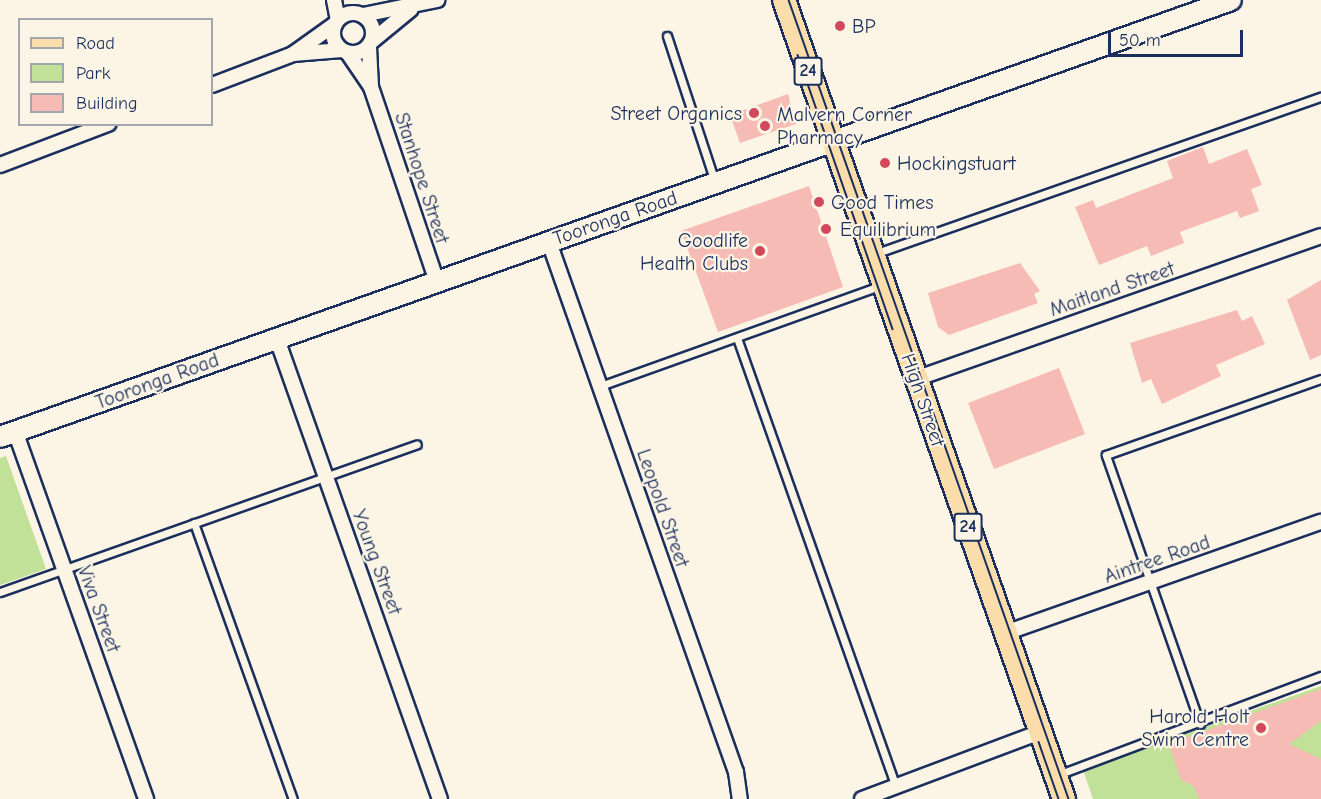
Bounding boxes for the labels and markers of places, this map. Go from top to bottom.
place label: BP [852,14,876,38]
marker: BP [833,19,847,33]
place label: Street Organics [611,101,742,125]
place label: Malvern Corner Pharmacy [777,102,912,149]
marker: Street Organics [747,106,761,120]
marker: Malvern Corner Pharmacy [758,119,772,133]
place label: Hockingstuart [897,151,1016,175]
marker: Hockingstuart [878,156,892,170]
place label: Good Times [831,190,934,214]
marker: Good Times [812,195,826,209]
place label: Equilibrium [840,217,936,241]
marker: Equilibrium [817,220,835,238]
place label: Goodlife Health Clubs [640,228,748,275]
marker: Goodlife Health Clubs [753,244,767,258]
place label: Harold Holt Swim Centre [1142,704,1249,751]
marker: Harold Holt Swim Centre [1254,721,1268,735]

